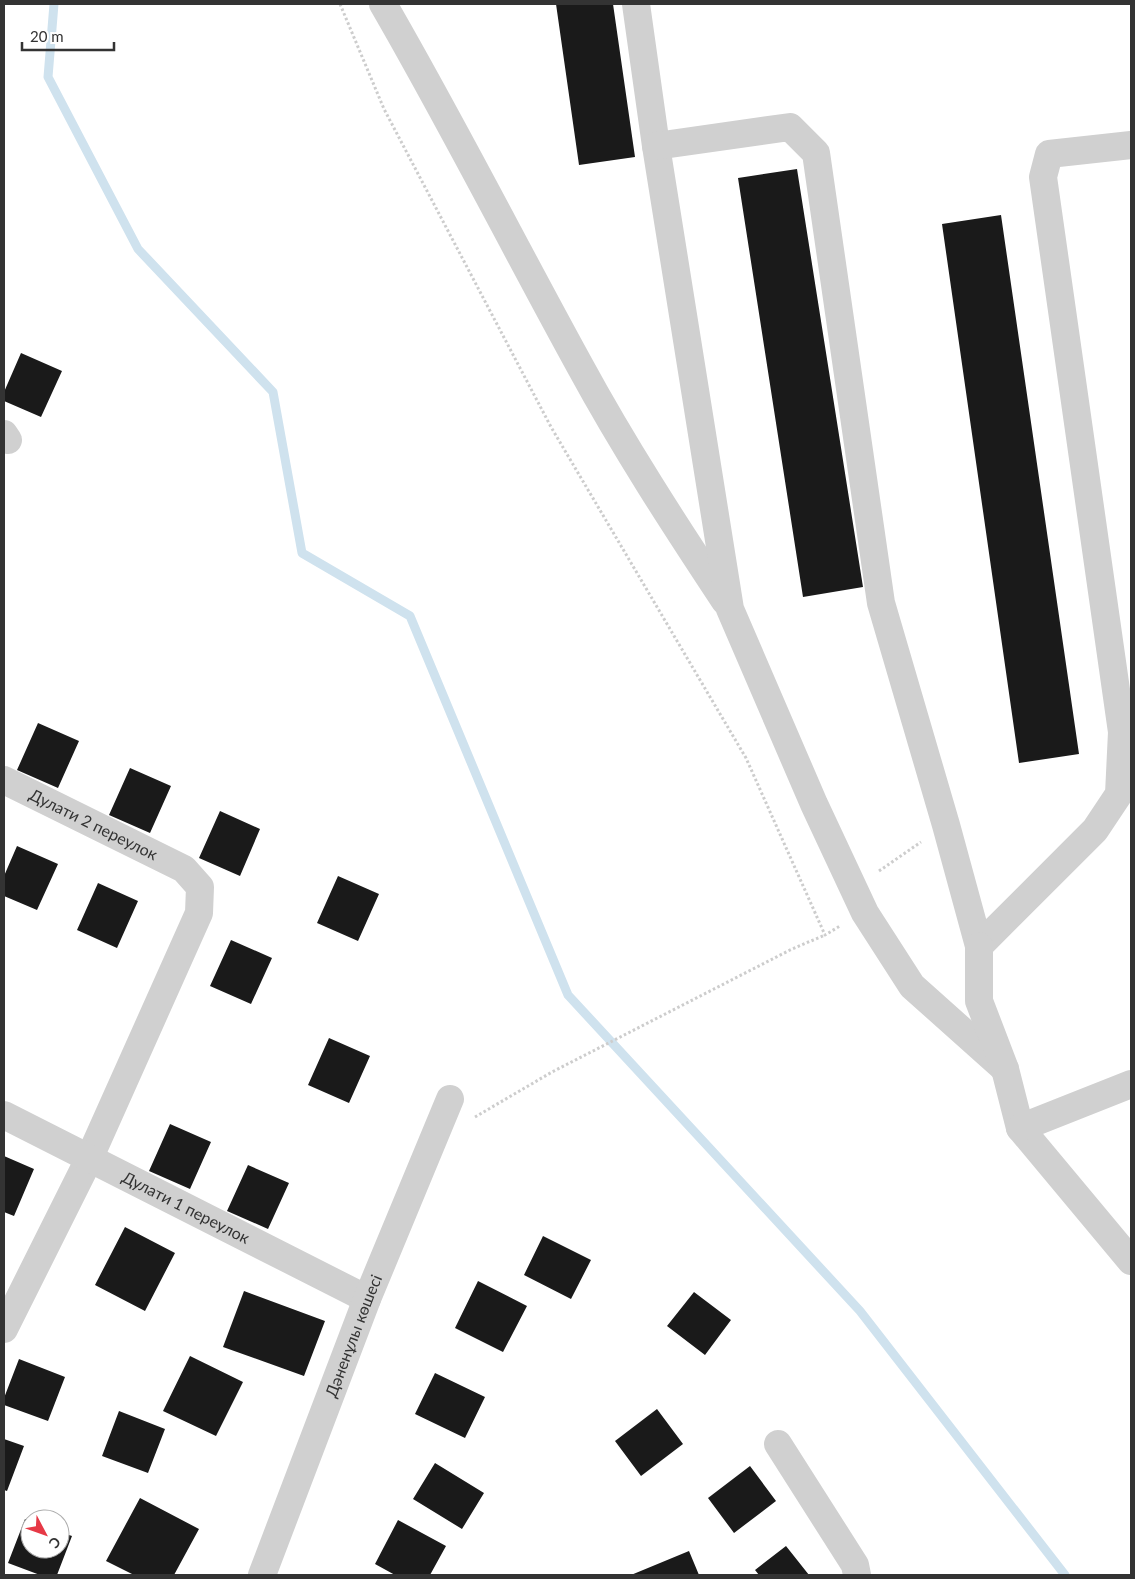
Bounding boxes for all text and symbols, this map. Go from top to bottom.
scale bar [22,20,115,52]
text: 20 m [30,27,64,45]
street label: Дулати 2 переулок [27,784,162,864]
street label: Дулати 1 переулок [119,1167,254,1247]
street label: Дәненұлы көшесі [321,1271,385,1400]
north arrow [20,1509,70,1559]
text: С [45,1534,65,1552]

